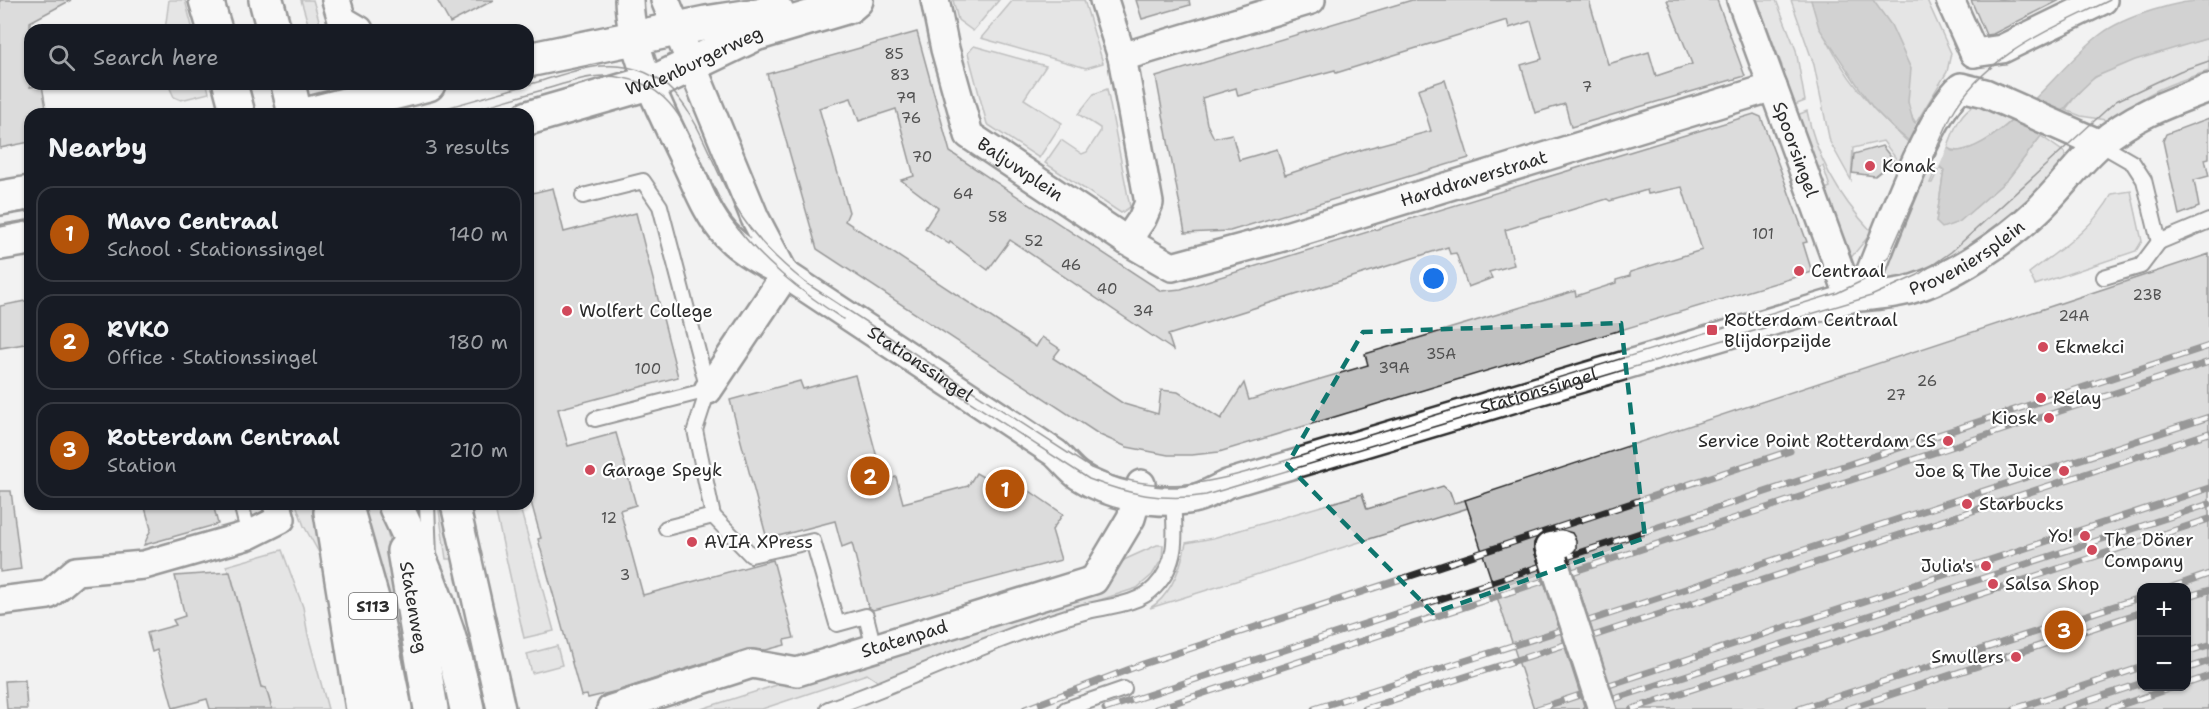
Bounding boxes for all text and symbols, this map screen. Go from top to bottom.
street label: Walenburgerweg [622,20,765,101]
search box [24,24,534,90]
icon: search [45,41,78,74]
text: Search here [93,43,219,72]
house number: 85 [884,44,904,64]
house number: 83 [890,65,910,85]
house number: 7 [1582,77,1592,97]
house number: 79 [896,88,916,108]
street label: Spoorsingel [1767,98,1824,201]
house number: 76 [901,108,921,128]
text: Nearby [48,130,147,165]
street label: Baljuwplein [973,132,1068,207]
text: 3 results [424,134,510,160]
street label: Harddraverstraat [1397,145,1550,212]
house number: 70 [912,147,932,167]
place label: Konak [1882,154,1936,178]
marker: Konak [1863,159,1877,173]
house number: 64 [953,184,973,204]
text: Mavo Centraal [107,207,278,236]
house number: 58 [988,207,1008,227]
street label: Proveniersplein [1906,215,2030,301]
text: 1 [65,221,74,247]
text: 140 m [449,221,508,247]
house number: 101 [1752,224,1774,244]
house number: 52 [1025,231,1043,251]
text: School · Stationssingel [107,236,324,262]
house number: 46 [1061,255,1081,275]
place label: Centraal [1811,259,1886,283]
your location [1419,264,1448,293]
marker: Centraal [1792,264,1806,278]
house number: 40 [1097,279,1117,299]
house number: 23B [2132,285,2162,305]
place label: Wolfert College [579,299,713,323]
house number: 34 [1133,301,1153,321]
marker: Wolfert College [560,304,574,318]
house number: 24A [2059,306,2090,326]
place label: Rotterdam Centraal Blijdorpzijde [1724,308,1898,353]
text: RVKO [107,315,169,344]
street label: Stationssingel [863,320,978,408]
marker: Rotterdam Centraal Blijdorpzijde [1705,323,1719,337]
text: 2 [63,329,77,355]
text: 180 m [448,329,508,355]
place label: Ekmekci [2055,335,2125,359]
marker: Ekmekci [2036,340,2050,354]
text: Office · Stationssingel [107,344,318,370]
house number: 35A [1426,344,1456,364]
house number: 39A [1378,358,1410,378]
house number: 100 [635,359,661,379]
street label: Stationssingel [1477,362,1601,420]
house number: 26 [1917,371,1937,391]
house number: 27 [1886,385,1906,405]
place label: Relay [2053,386,2102,410]
marker: Relay [2034,391,2048,405]
place label: Kiosk [1991,406,2037,430]
marker: Kiosk [2042,411,2056,425]
text: Rotterdam Centraal [107,423,340,452]
place label: Service Point Rotterdam CS [1698,429,1936,453]
marker: Service Point Rotterdam CS [1941,434,1955,448]
text: 3 [63,437,77,463]
text: 210 m [449,437,508,463]
text: Station [107,452,176,478]
pin: 2 [850,454,890,498]
place label: Garage Speyk [602,458,722,482]
place label: Joe & The Juice [1914,459,2052,483]
marker: Garage Speyk [583,463,597,477]
marker: Joe & The Juice [2057,464,2071,478]
pin: 1 [986,466,1024,512]
place label: Starbucks [1979,492,2064,516]
marker: Starbucks [1960,497,1974,511]
house number: 12 [601,508,617,528]
place label: Yo! [2048,524,2073,548]
place label: The Döner Company [2104,528,2194,573]
marker: Yo! [2078,529,2092,543]
place label: AVIA XPress [704,530,813,554]
marker: AVIA XPress [685,535,699,549]
marker: The Döner Company [2085,543,2099,557]
place label: Julia's [1921,554,1974,578]
street label: Statenweg [394,559,433,655]
marker: Julia's [1979,559,1993,573]
house number: 3 [620,565,630,585]
place label: Salsa Shop [2005,572,2099,596]
marker: Salsa Shop [1986,577,2000,591]
map controls [2137,583,2191,691]
button: + [2137,583,2191,637]
road number: S113 [349,593,397,619]
pin: 3 [2044,608,2084,652]
street label: Statenpad [858,614,950,663]
button: − [2137,637,2191,691]
place label: Smullers [1931,645,2004,669]
marker: Smullers [2009,650,2023,664]

